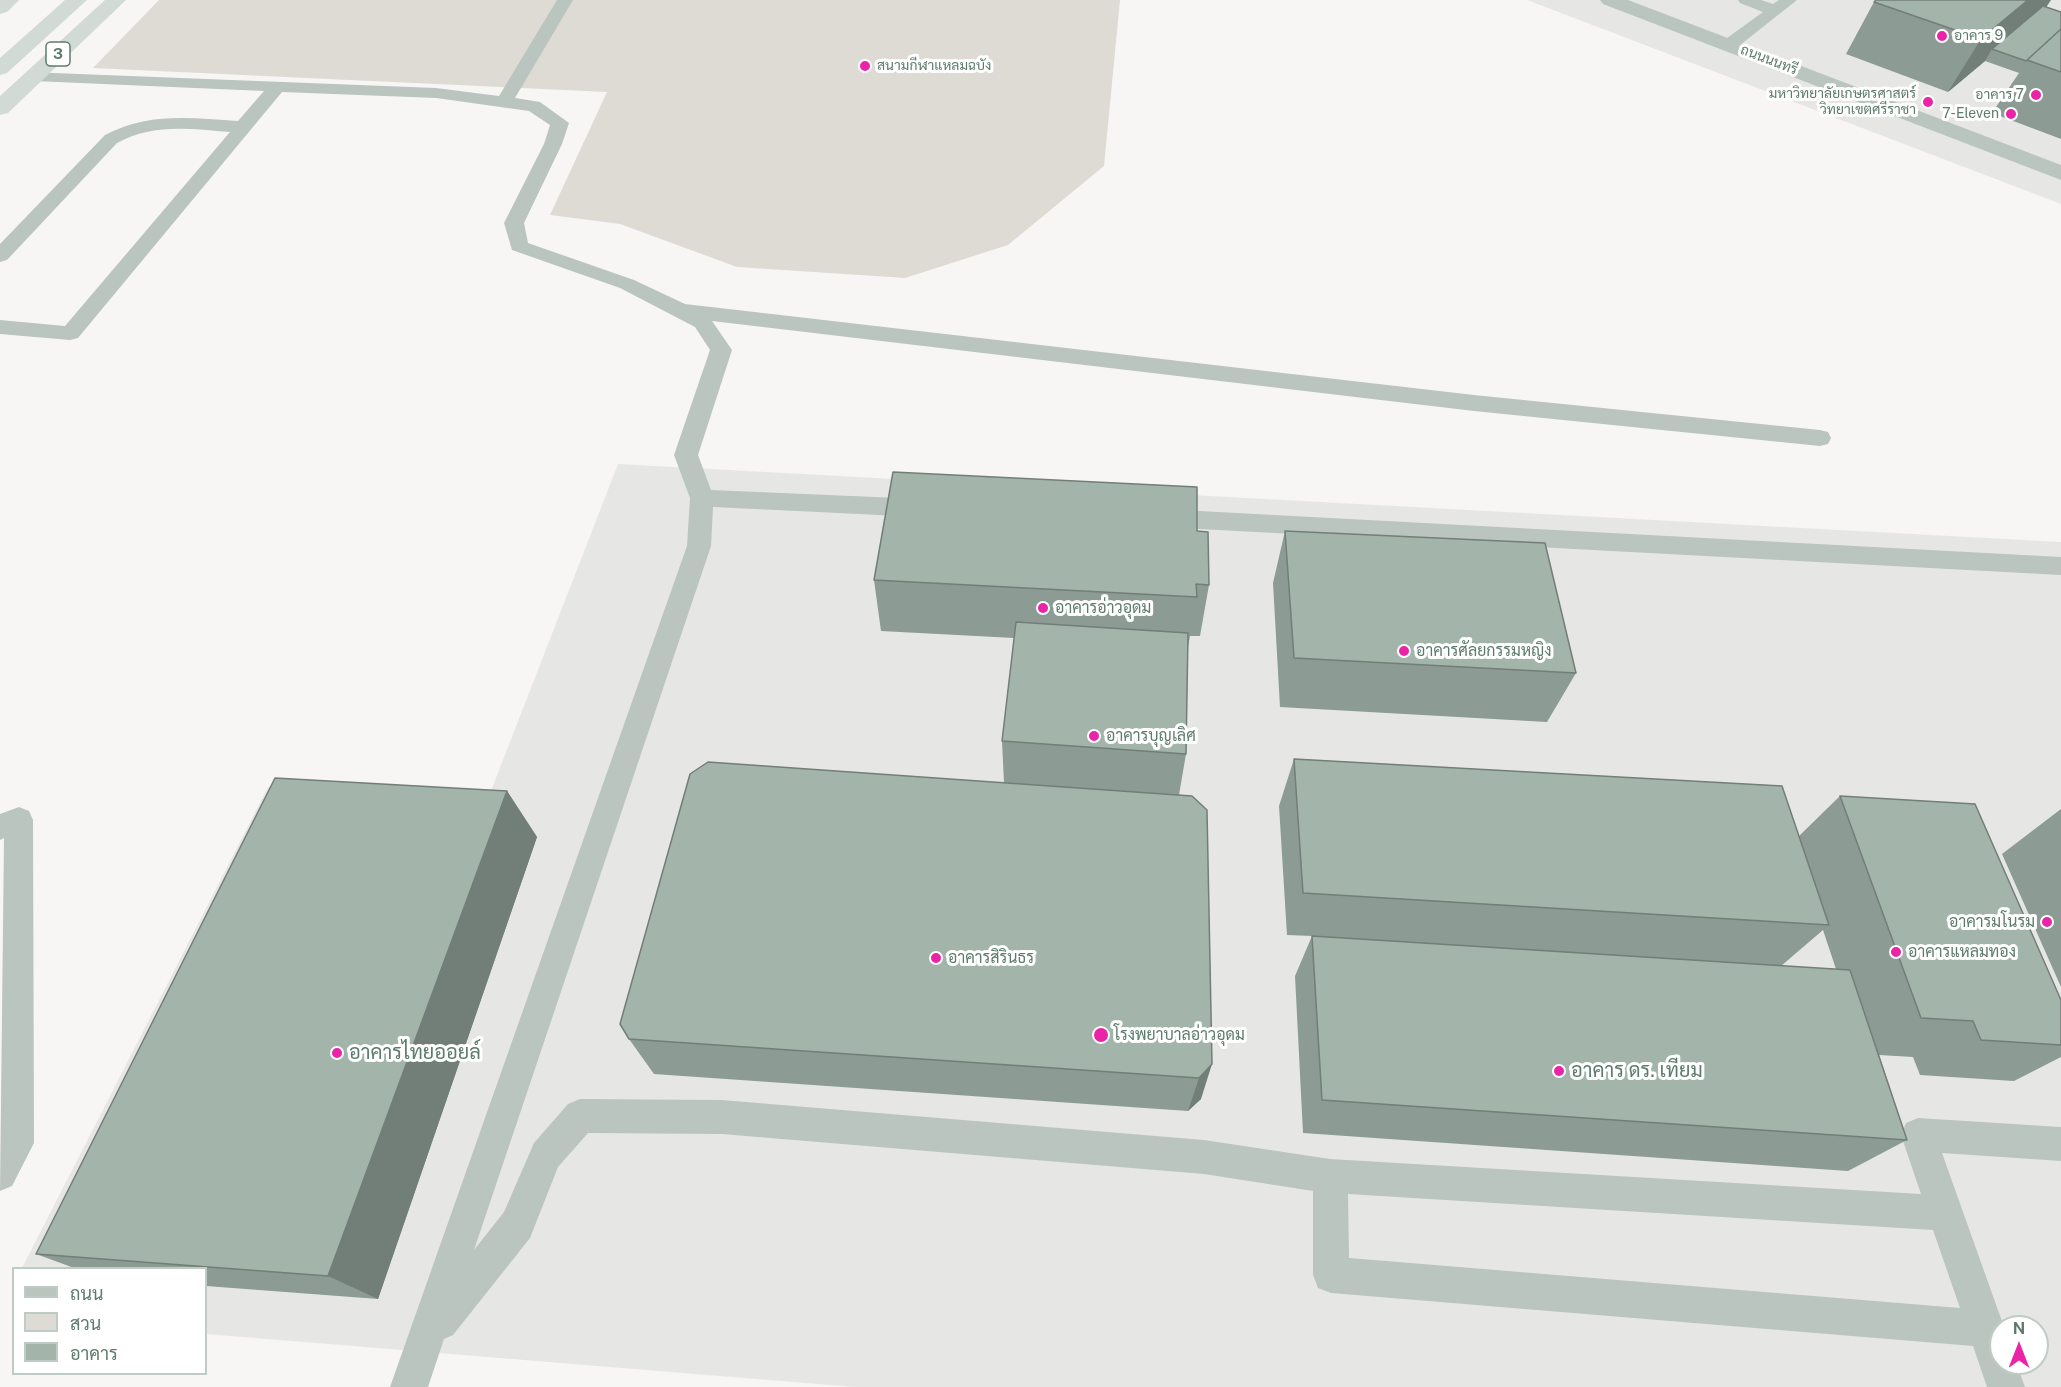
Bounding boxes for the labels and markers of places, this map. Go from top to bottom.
place label: อาคาร 9 [1954,28,2003,44]
marker: อาคาร 9 [1935,29,1949,43]
place label: สนามกีฬาแหลมฉบัง [877,58,991,74]
marker: สนามกีฬาแหลมฉบัง [858,59,872,73]
place label: มหาวิทยาลัยเกษตรศาสตร์ วิทยาเขตศรีราชา [1769,86,1916,118]
place label: อาคาร 7 [1975,87,2024,103]
marker: อาคาร 7 [2029,88,2043,102]
marker: มหาวิทยาลัยเกษตรศาสตร์ วิทยาเขตศรีราชา [1921,95,1935,109]
place label: 7-Eleven [1942,106,1999,122]
marker: 7-Eleven [2004,107,2018,121]
place label: อาคารอ่าวอุดม [1055,598,1151,618]
marker: อาคารอ่าวอุดม [1036,601,1050,615]
place label: อาคารศัลยกรรมหญิง [1416,641,1552,661]
marker: อาคารศัลยกรรมหญิง [1397,644,1411,658]
place label: อาคารบุญเลิศ [1106,726,1196,746]
marker: อาคารบุญเลิศ [1087,729,1101,743]
place label: อาคารมโนรม [1949,912,2035,932]
marker: อาคารมโนรม [2040,915,2054,929]
place label: อาคารแหลมทอง [1908,942,2016,962]
marker: อาคารแหลมทอง [1889,945,1903,959]
place label: อาคารสิรินธร [948,948,1034,968]
marker: อาคารสิรินธร [929,951,943,965]
place label: โรงพยาบาลอ่าวอุดม [1114,1025,1245,1045]
marker: โรงพยาบาลอ่าวอุดม [1092,1026,1110,1044]
place label: อาคารไทยออยล์ [349,1041,481,1065]
marker: อาคารไทยออยล์ [330,1046,344,1060]
place label: อาคาร ดร. เทียม [1571,1059,1703,1083]
marker: อาคาร ดร. เทียม [1552,1064,1566,1078]

